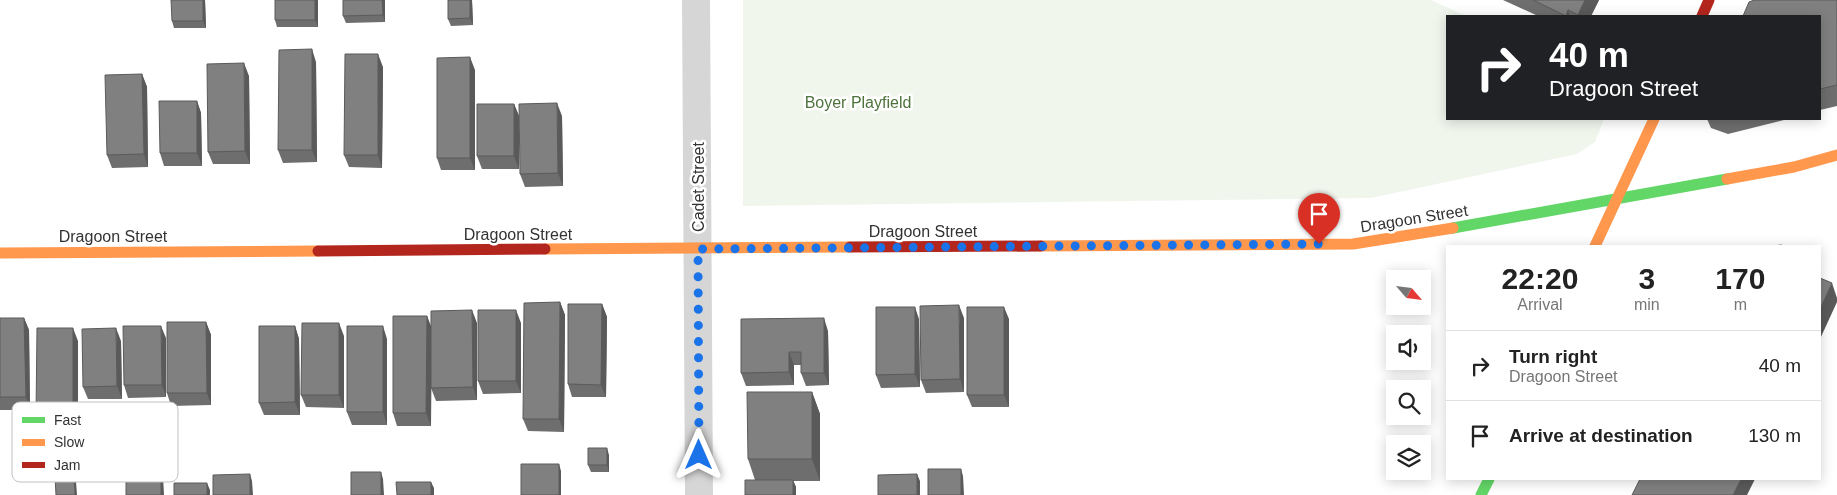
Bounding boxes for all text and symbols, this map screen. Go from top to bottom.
icon: right [1466,35,1531,100]
text: 40 m [1549,35,1629,74]
text: Dragoon Street [1549,76,1698,101]
park label: Boyer Playfield [805,94,911,111]
street label: Cadet Street [690,142,707,232]
pin [1298,193,1340,244]
icon: arrive [1305,200,1333,228]
street label: Dragoon Street [1359,202,1470,235]
street label: Dragoon Street [869,223,978,240]
street label: Dragoon Street [464,226,573,243]
street label: Dragoon Street [59,228,168,245]
text: 22:20 [1502,262,1578,295]
text: 3 [1638,262,1655,295]
text: 170 [1715,262,1765,295]
north arrow [1386,270,1431,315]
map controls [1386,270,1431,480]
text: Arrival [1517,296,1563,313]
text: min [1634,296,1660,313]
text: m [1734,296,1747,313]
button: sound [1386,325,1431,370]
text: Turn right [1509,346,1597,367]
icon: right [1466,352,1494,380]
text: 40 m [1759,355,1801,376]
text: Dragoon Street [1509,368,1618,385]
button: search [1386,380,1431,425]
legend [12,402,178,482]
text: Fast [54,412,81,428]
icon: arrive [1466,422,1494,450]
text: Arrive at destination [1509,425,1693,446]
text: 130 m [1748,425,1801,446]
position arrow [672,428,724,480]
text: Slow [54,434,85,450]
button: layers [1386,435,1431,480]
text: Jam [54,457,80,473]

